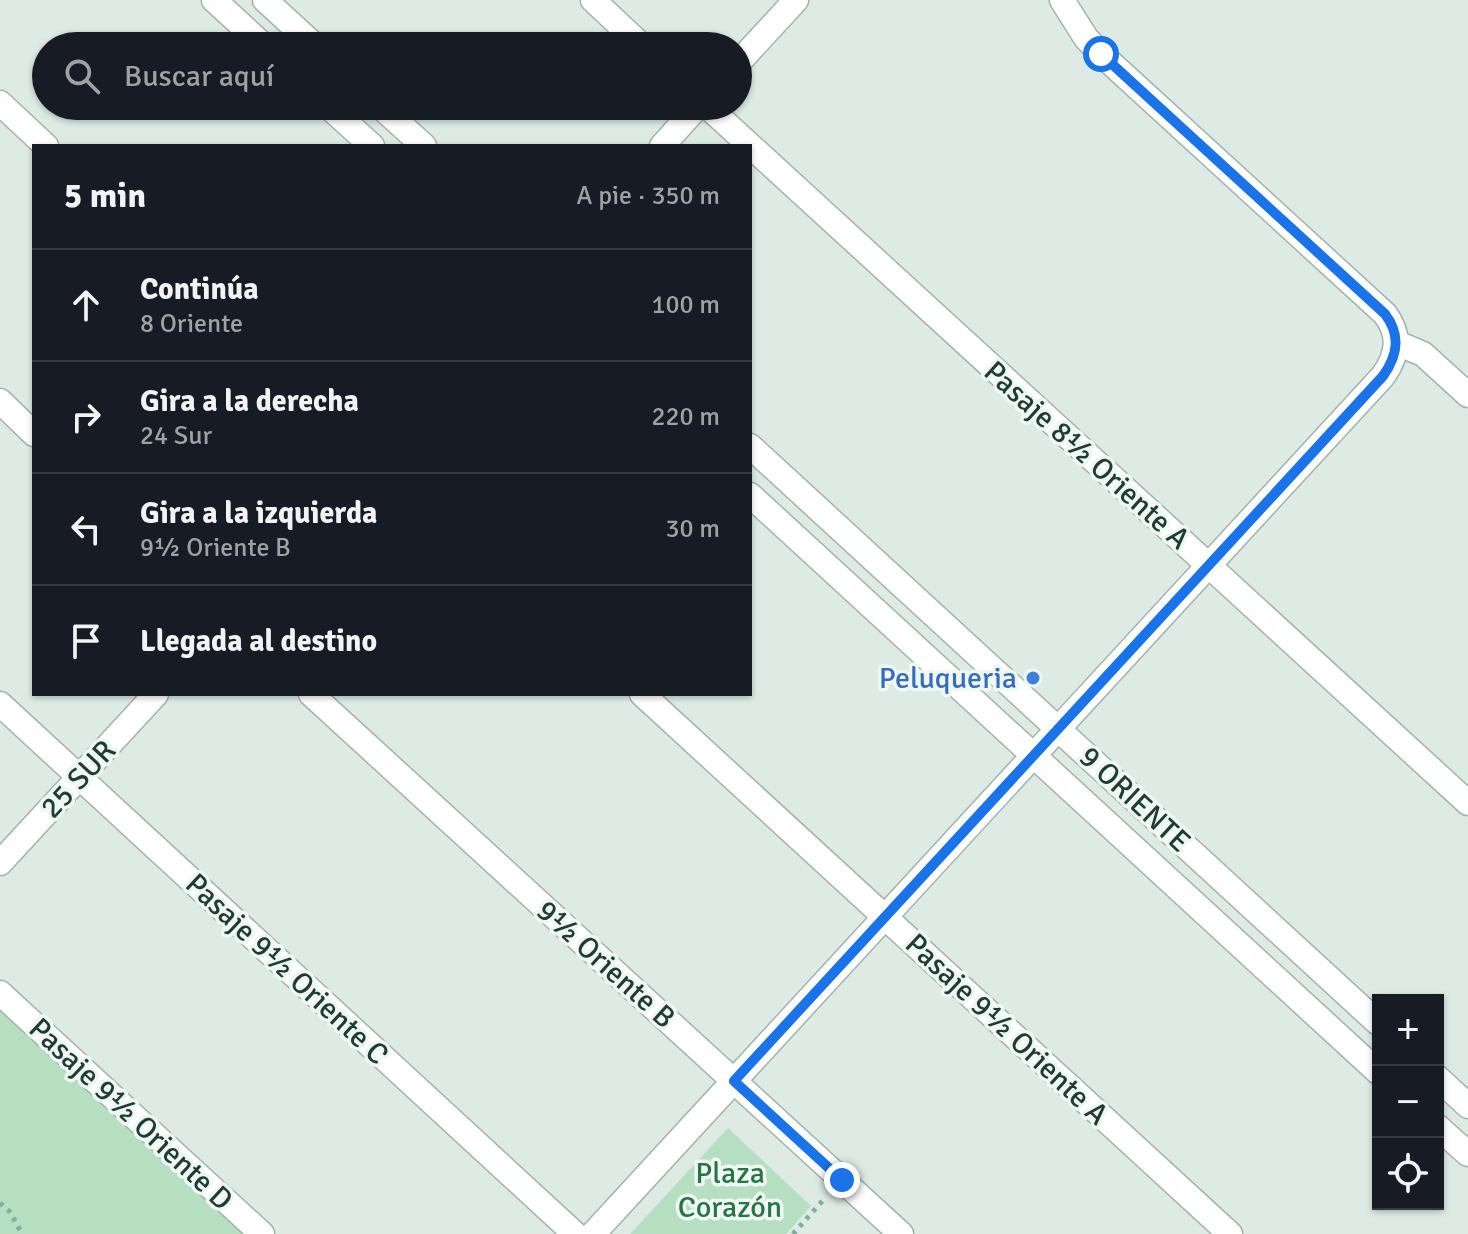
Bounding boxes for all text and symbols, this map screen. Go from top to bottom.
search box [32,32,752,120]
route start [1083,36,1119,72]
icon: search [60,54,104,98]
text: Buscar aquí [124,58,274,95]
text: 5 min [64,175,146,217]
text: A pie · 350 m [577,180,720,212]
text: Continúa [140,271,259,308]
icon: ahead [64,283,108,327]
text: 100 m [651,289,720,321]
text: 8 Oriente [140,308,243,340]
street label: Pasaje 8½ Oriente A [976,353,1197,558]
text: Gira a la derecha [140,383,359,420]
icon: right [64,395,108,439]
text: 220 m [651,401,720,433]
text: 24 Sur [140,420,212,452]
text: Gira a la izquierda [140,495,377,532]
icon: left [64,507,108,551]
text: 30 m [665,513,720,545]
text: 9½ Oriente B [140,532,291,564]
icon: arrive [64,619,108,663]
text: Llegada al destino [140,623,377,660]
place label: Peluqueria [879,660,1017,697]
marker: Peluqueria [1024,669,1042,687]
street label: 25 SUR [33,732,124,826]
street label: 9 ORIENTE [1071,739,1198,860]
street label: Pasaje 9½ Oriente C [178,866,396,1073]
street label: 9½ Oriente B [529,892,683,1036]
street label: Pasaje 9½ Oriente A [897,926,1116,1133]
map controls [1372,994,1444,1210]
button: + [1372,994,1444,1066]
street label: Pasaje 9½ Oriente D [21,1010,240,1218]
button: − [1372,1066,1444,1138]
button: locate [1372,1138,1444,1210]
park label: Plaza Corazón [678,1155,782,1226]
route end [824,1162,860,1198]

